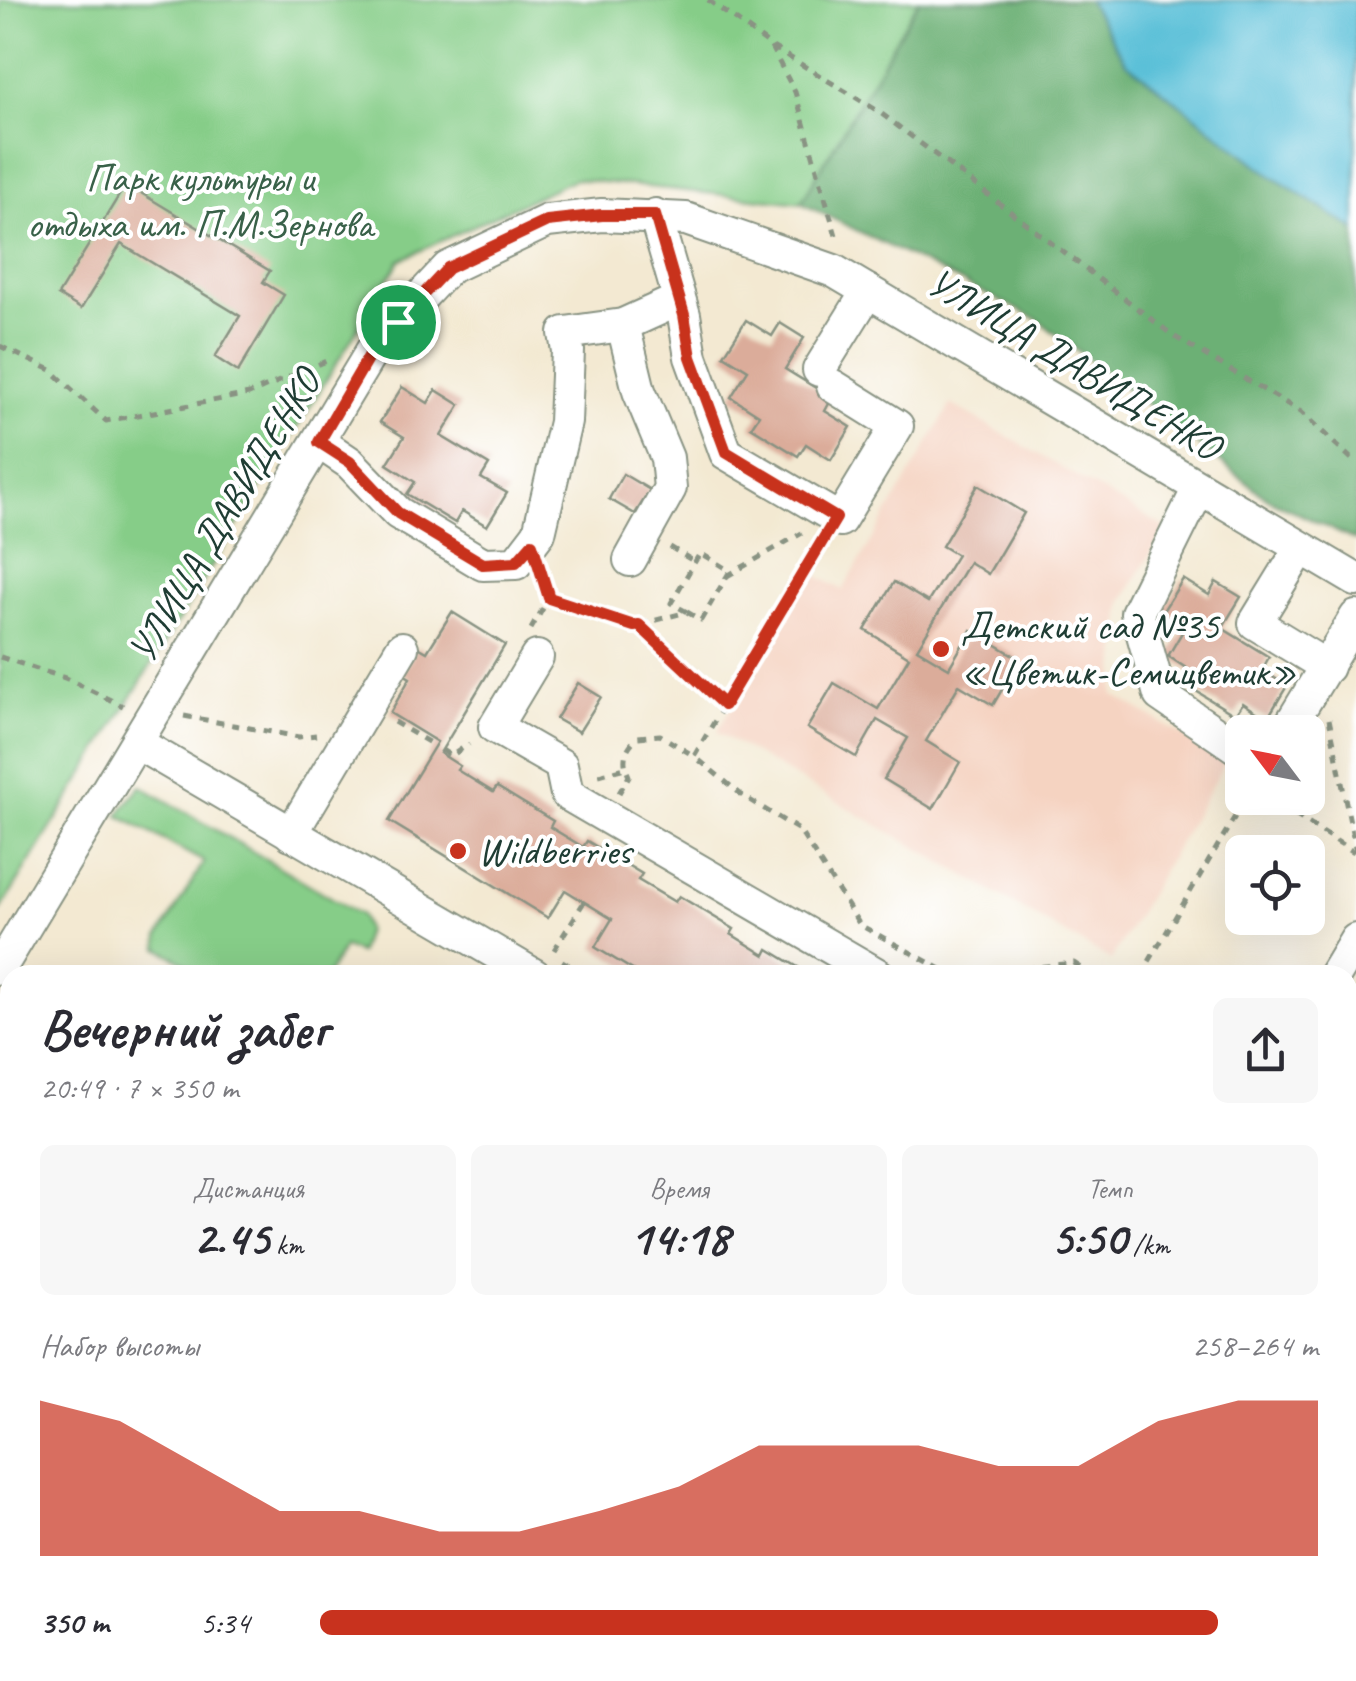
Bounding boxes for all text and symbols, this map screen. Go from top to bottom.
park label: Парк культуры и отдыха им. П.М.Зернова [27,153,376,249]
street label: УЛИЦА ДАВИДЕНКО [918,257,1233,473]
pin [356,280,441,365]
icon: arrive [371,295,426,350]
street label: УЛИЦА ДАВИДЕНКО [117,357,333,672]
place label: Детский сад №35 «Цветик-Семицветик» [961,601,1297,697]
marker: Детский сад №35 «Цветик-Семицветик» [930,638,952,660]
north arrow [1225,715,1325,815]
map controls [1225,715,1325,935]
place label: Wildberries [478,826,635,876]
button: locate [1225,835,1325,935]
marker: Wildberries [447,840,469,862]
text: Вечерний забег [40,994,328,1064]
button: share [1213,998,1318,1103]
text: 20:49 · 7 × 350 m [40,1067,238,1108]
text: Дистанция [192,1171,304,1206]
text: Время [649,1171,709,1206]
text: Темп [1087,1171,1133,1206]
text: 2.45 [193,1206,269,1269]
text: 14:18 [629,1206,729,1269]
text: 5:50 [1050,1206,1126,1269]
text: km [269,1227,303,1262]
text: /km [1126,1227,1170,1262]
text: Набор высоты [40,1325,199,1366]
text: 258–264 m [1192,1325,1318,1366]
text: 350 m [40,1602,109,1643]
text: 5:34 [200,1602,250,1643]

